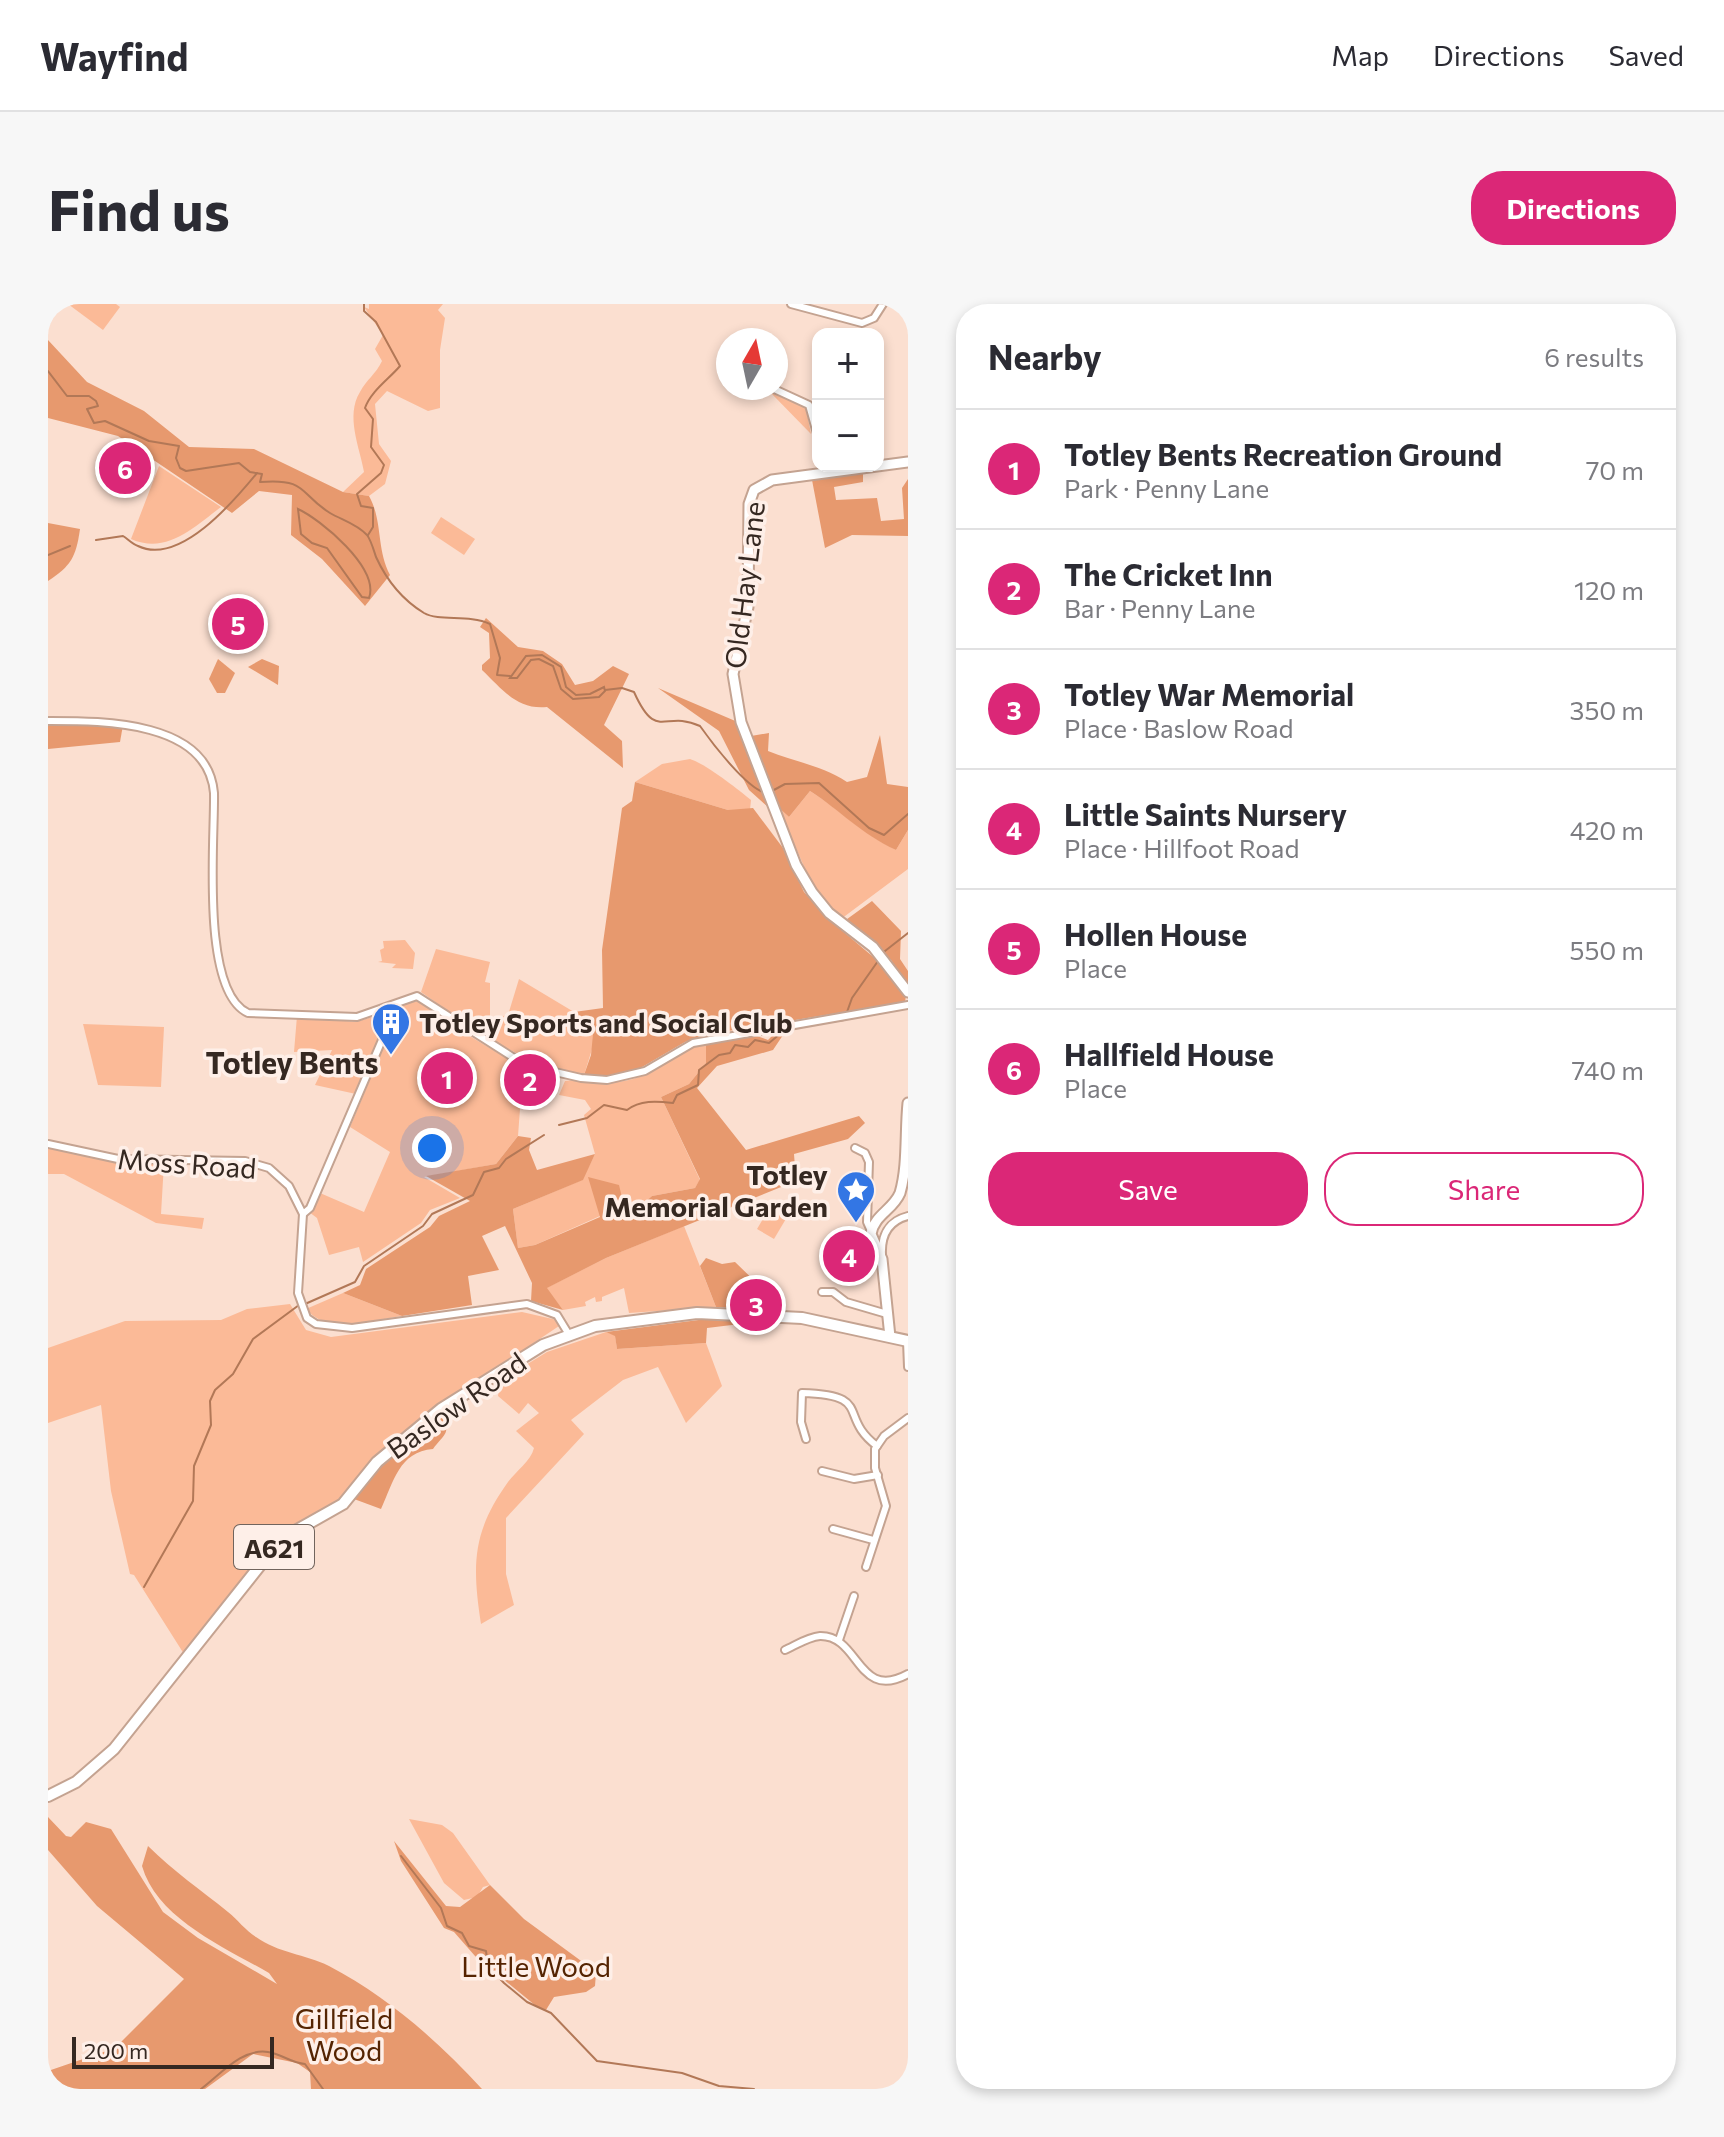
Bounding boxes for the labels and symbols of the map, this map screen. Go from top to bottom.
north arrow [716,328,788,400]
pin: 6 [99,438,151,498]
street label: Old Hay Lane [717,499,771,671]
pin: 5 [212,594,264,654]
building icon: Totley Sports and Social Club [370,1001,412,1056]
place label: Totley Sports and Social Club [419,1005,793,1039]
district label: Totley Bents [206,1043,379,1080]
pin: 1 [421,1048,473,1108]
pin: 2 [504,1050,556,1110]
your location [412,1128,452,1168]
street label: Moss Road [116,1141,258,1185]
place label: Totley Memorial Garden [605,1157,828,1223]
place icon: Totley Memorial Garden [835,1169,877,1224]
pin: 4 [823,1226,875,1286]
pin: 3 [730,1275,782,1335]
street label: Baslow Road [380,1345,532,1465]
road number: A621 [234,1525,314,1569]
park label: Little Wood [461,1949,611,1983]
park label: Gillfield Wood [295,2001,393,2067]
scale bar [72,2033,274,2069]

